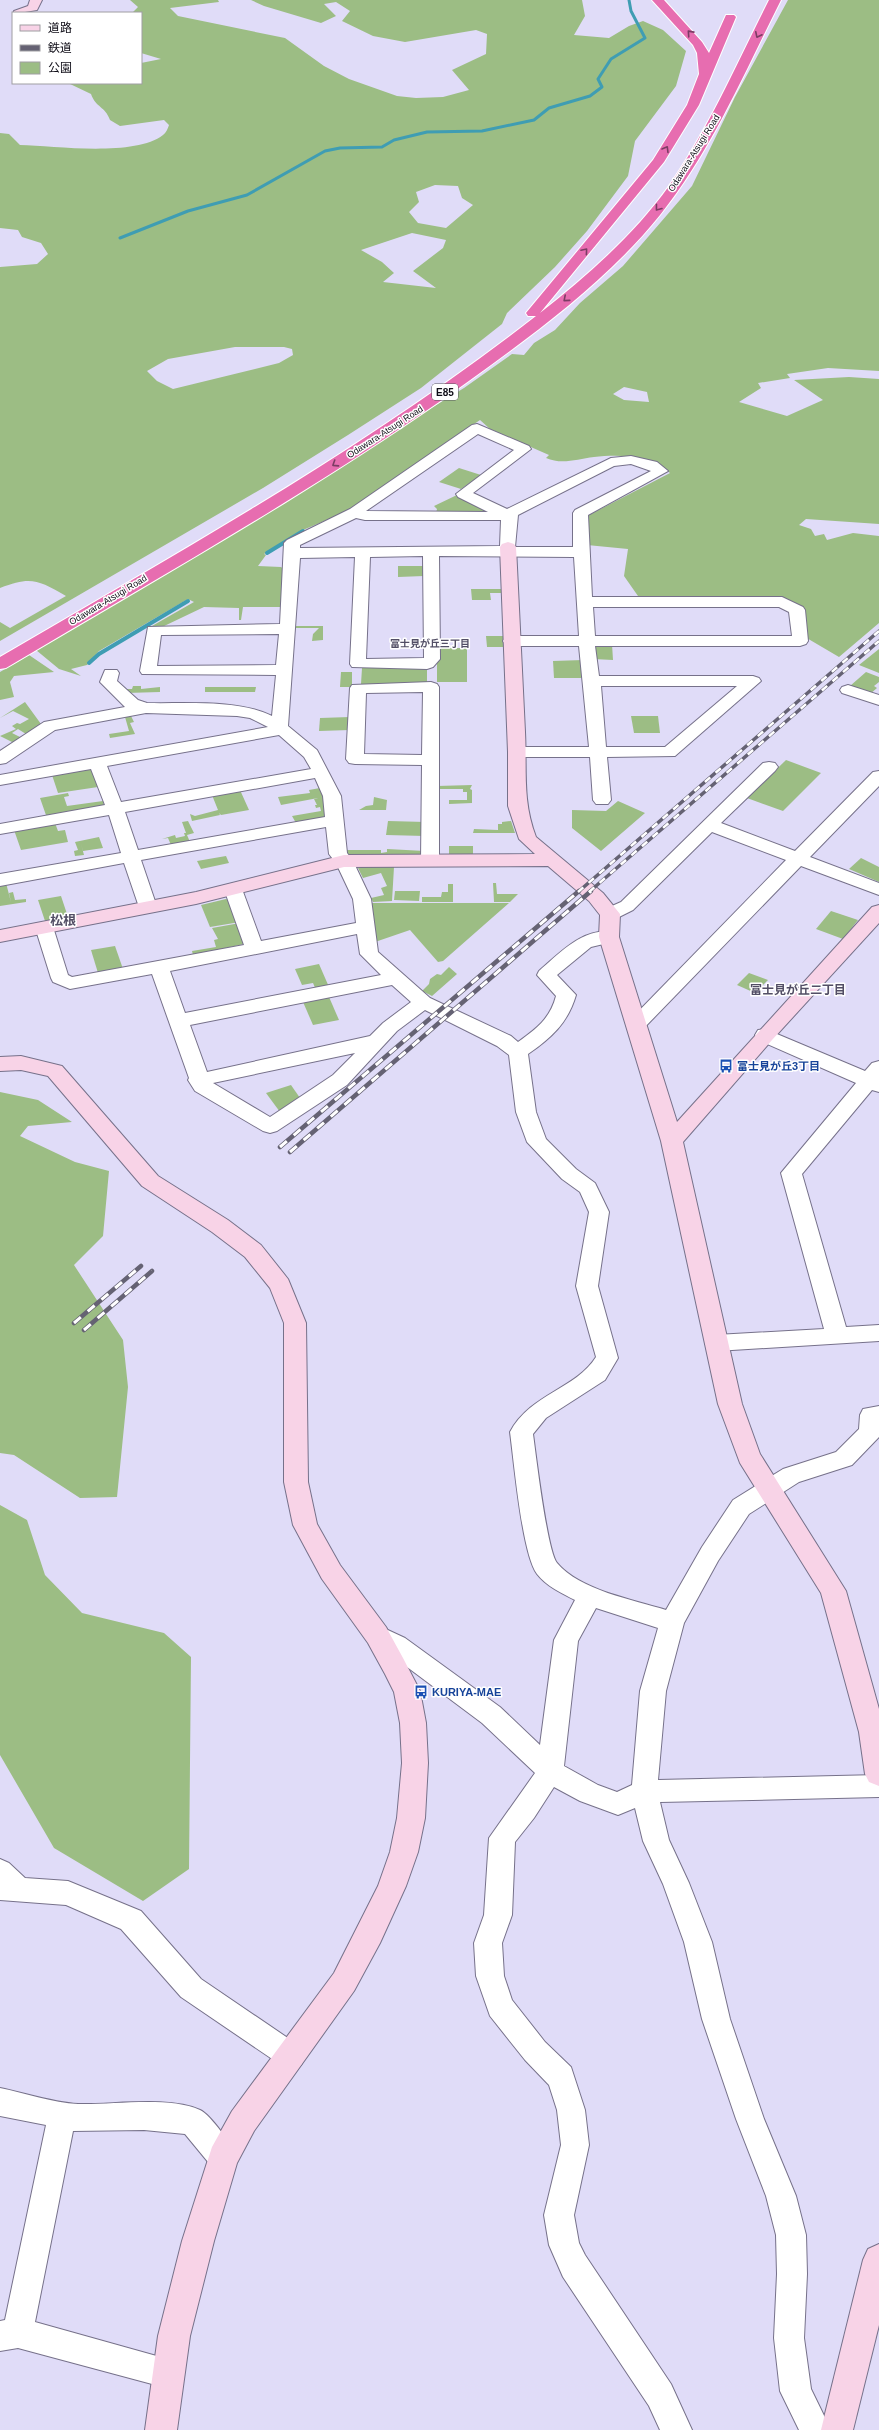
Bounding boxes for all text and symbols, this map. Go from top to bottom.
legend [12,12,142,84]
text: 道路 [48,21,72,35]
one-way arrow [687,30,694,38]
one-way arrow [755,31,763,38]
text: 鉄道 [48,41,72,55]
text: 公園 [48,61,72,75]
street label: Odawara-Atsugi Road [666,113,722,193]
one-way arrow [662,146,669,153]
one-way arrow [656,203,663,210]
one-way arrow [581,248,588,255]
one-way arrow [563,294,571,302]
road number: E85 [432,384,458,400]
street label: Odawara-Atsugi Road [345,404,425,460]
one-way arrow [332,459,339,467]
street label: Odawara-Atsugi Road [67,573,149,627]
district label: 富士見が丘三丁目 [390,638,470,649]
district label: 松根 [50,913,76,928]
district label: 富士見が丘二丁目 [750,983,846,997]
bus stop icon: 富士見が丘3丁目 [718,1058,734,1074]
place label: 富士見が丘3丁目 [737,1060,820,1072]
bus stop icon: KURIYA-MAE [413,1684,429,1700]
place label: KURIYA-MAE [432,1686,501,1698]

